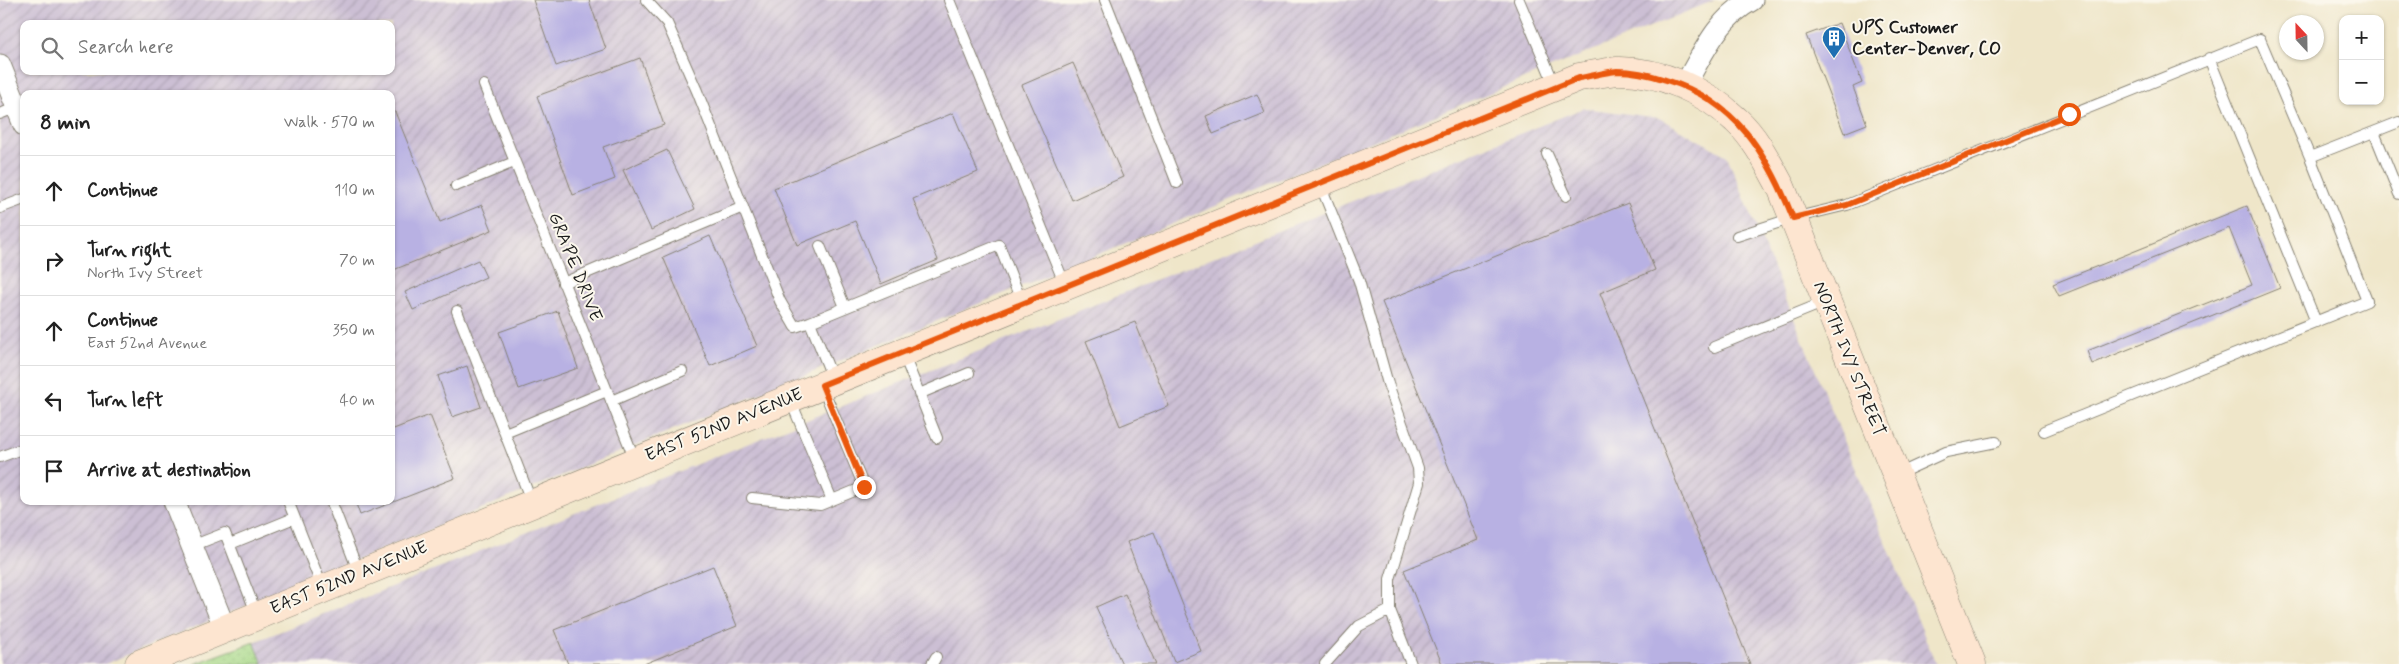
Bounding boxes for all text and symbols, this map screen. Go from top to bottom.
north arrow [2279,15,2324,60]
map controls [2339,15,2384,105]
button: + [2339,15,2384,60]
place label: UPS Customer Center-Denver, CO [1852,16,2001,61]
search box [20,20,395,75]
building icon: UPS Customer Center-Denver, CO [1821,25,1847,59]
icon: search [38,34,66,62]
text: Search here [78,35,174,60]
button: − [2339,60,2384,105]
route start [2058,103,2081,126]
text: 8 min [40,109,91,137]
text: Walk · 570 m [284,112,375,133]
icon: ahead [40,177,68,205]
text: Continue [87,178,158,203]
text: 110 m [334,180,375,201]
street label: GRAPE DRIVE [542,209,608,325]
text: Turn right [87,238,171,263]
icon: right [40,247,68,275]
text: 70 m [339,250,375,271]
text: North Ivy Street [87,263,203,284]
street label: NORTH IVY STREET [1807,278,1891,440]
text: Continue [87,308,158,333]
icon: ahead [40,317,68,345]
text: 350 m [333,320,375,341]
text: East 52nd Avenue [87,333,207,354]
street label: EAST 52ND AVENUE [642,382,806,468]
icon: left [40,387,68,415]
text: Turn left [87,388,163,413]
text: 40 m [339,390,375,411]
icon: arrive [40,457,68,485]
text: Arrive at destination [87,458,251,483]
route end [853,476,876,499]
street label: EAST 52ND AVENUE [267,535,431,621]

